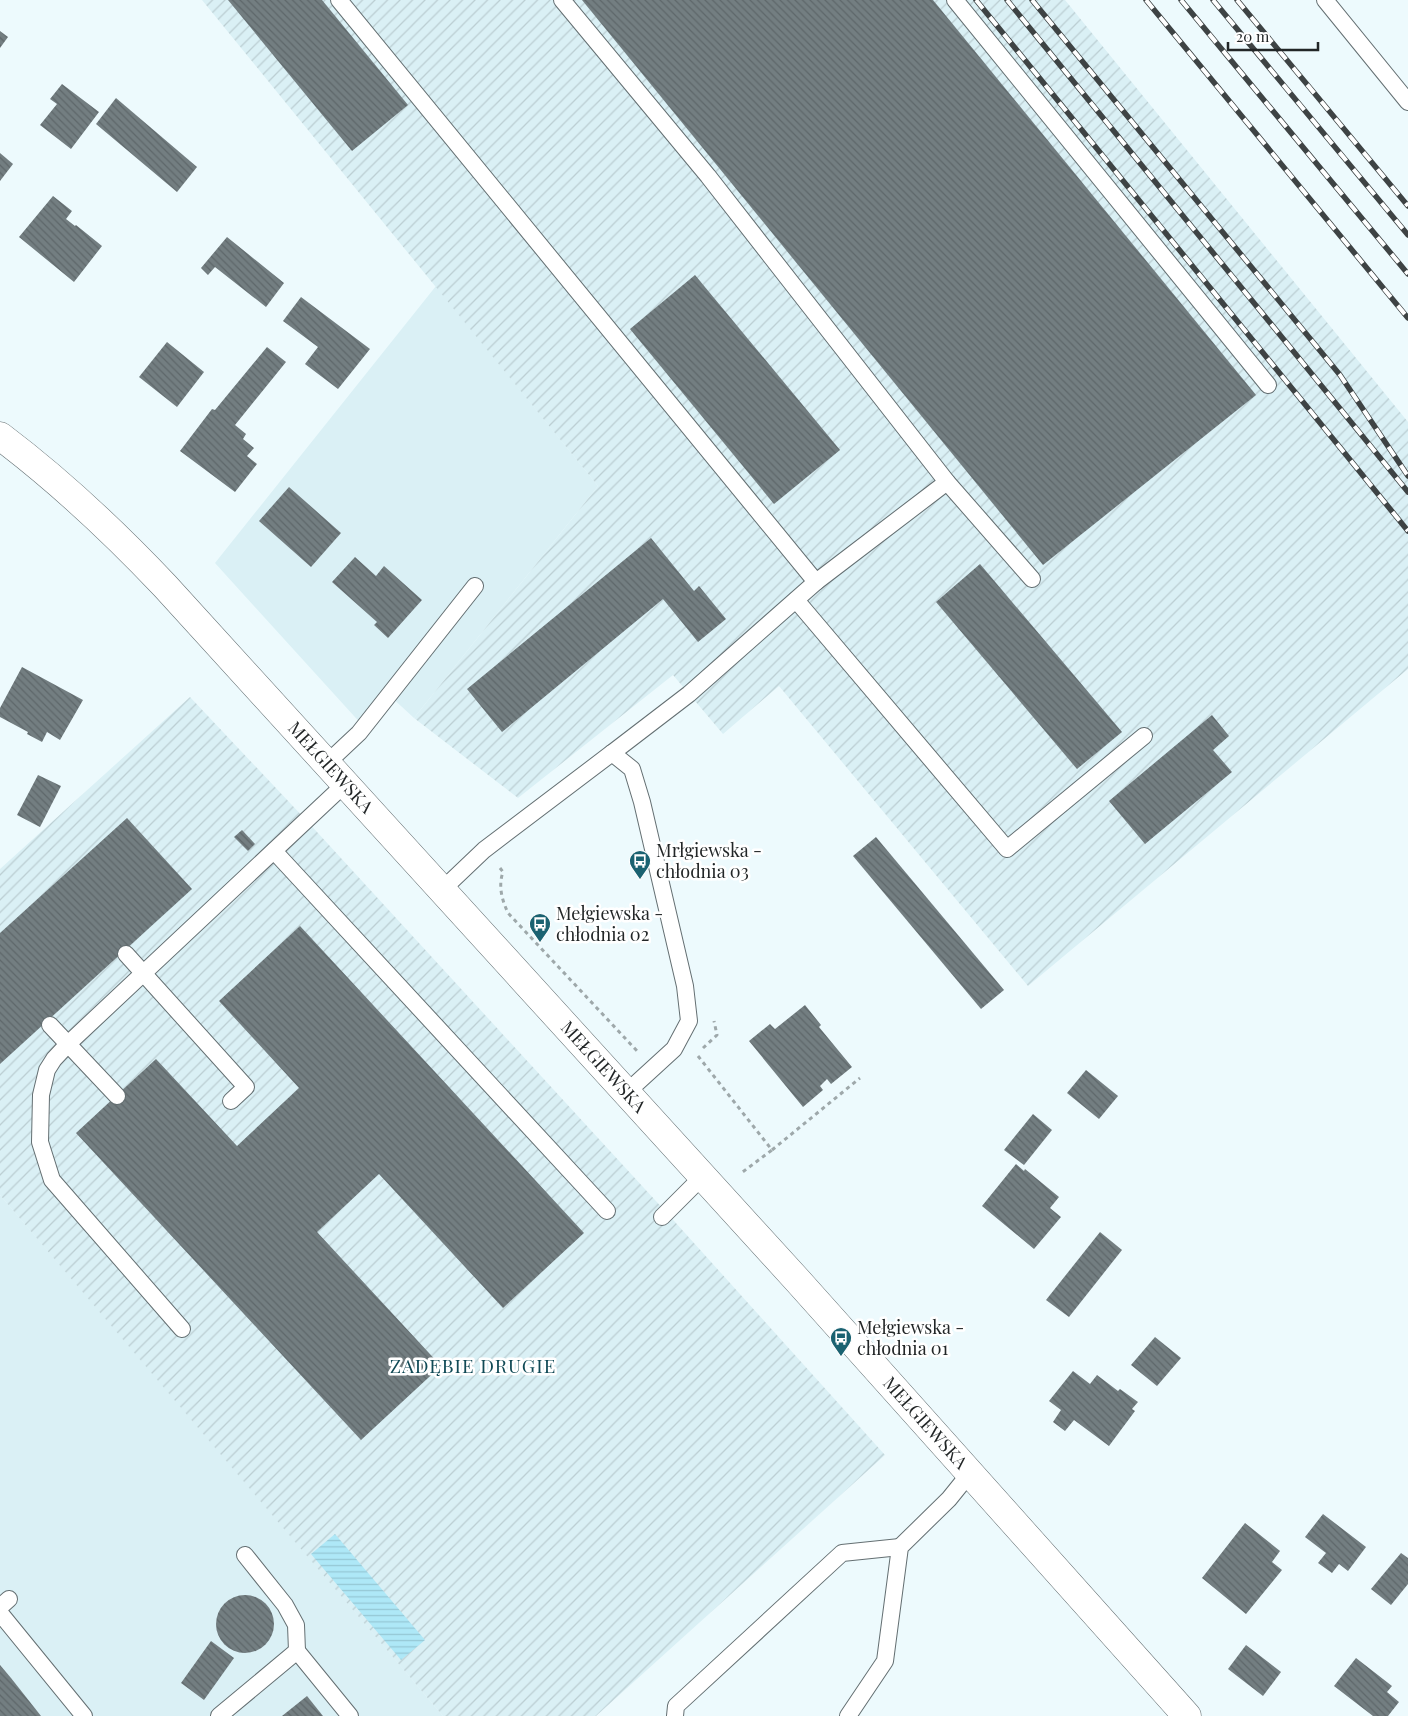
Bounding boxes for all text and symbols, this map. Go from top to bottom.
scale bar [1228,20,1318,52]
text: 20 m [1236,26,1270,46]
street label: MEŁGIEWSKA [283,716,380,819]
place label: Mrłgiewska - chłodnia 03 [656,838,762,883]
bus stop icon: Mrłgiewska - chłodnia 03 [628,849,652,880]
place label: Mełgiewska - chłodnia 02 [556,901,663,946]
bus stop icon: Mełgiewska - chłodnia 02 [528,912,552,943]
street label: MEŁGIEWSKA [556,1015,652,1118]
place label: Mełgiewska - chłodnia 01 [857,1315,964,1360]
bus stop icon: Mełgiewska - chłodnia 01 [829,1326,853,1357]
district label: ZADĘBIE DRUGIE [390,1352,556,1378]
street label: MEŁGIEWSKA [878,1371,974,1474]

